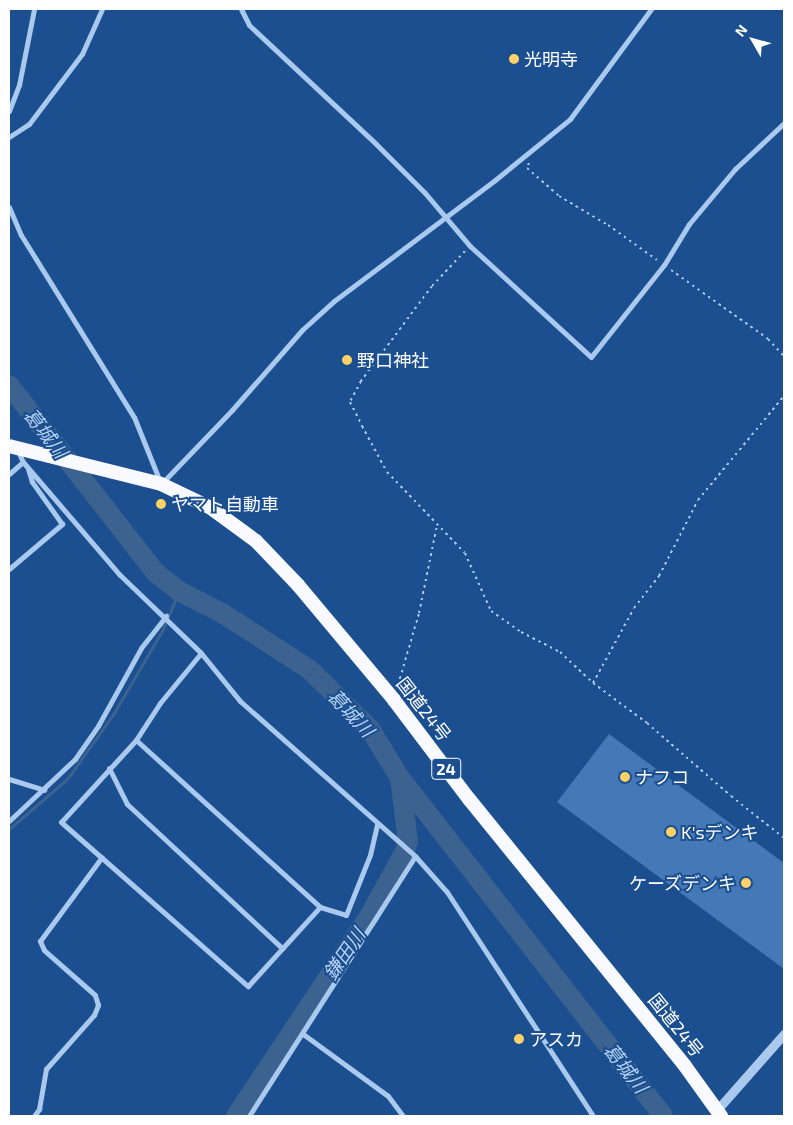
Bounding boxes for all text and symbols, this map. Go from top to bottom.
north arrow [728,15,778,65]
text: N [731,21,751,40]
place label: 光明寺 [524,48,578,70]
marker: 光明寺 [508,53,520,65]
place label: 野口神社 [357,349,429,371]
marker: 野口神社 [341,354,353,366]
water label: 葛城川 [19,404,73,462]
place label: ヤマト自動車 [171,493,279,515]
marker: ヤマト自動車 [155,498,167,510]
street label: 国道24号 [392,673,456,745]
water label: 葛城川 [323,684,379,742]
road number: 24 [431,756,461,782]
place label: ナフコ [635,766,689,788]
marker: ナフコ [619,771,631,783]
place label: K'sデンキ [681,821,759,843]
marker: K'sデンキ [665,826,677,838]
place label: ケーズデンキ [628,872,736,894]
marker: ケーズデンキ [740,877,752,889]
water label: 鎌田川 [319,924,369,984]
street label: 国道24号 [644,989,708,1061]
place label: アスカ [529,1028,583,1050]
marker: アスカ [513,1033,525,1045]
water label: 葛城川 [599,1039,653,1097]

